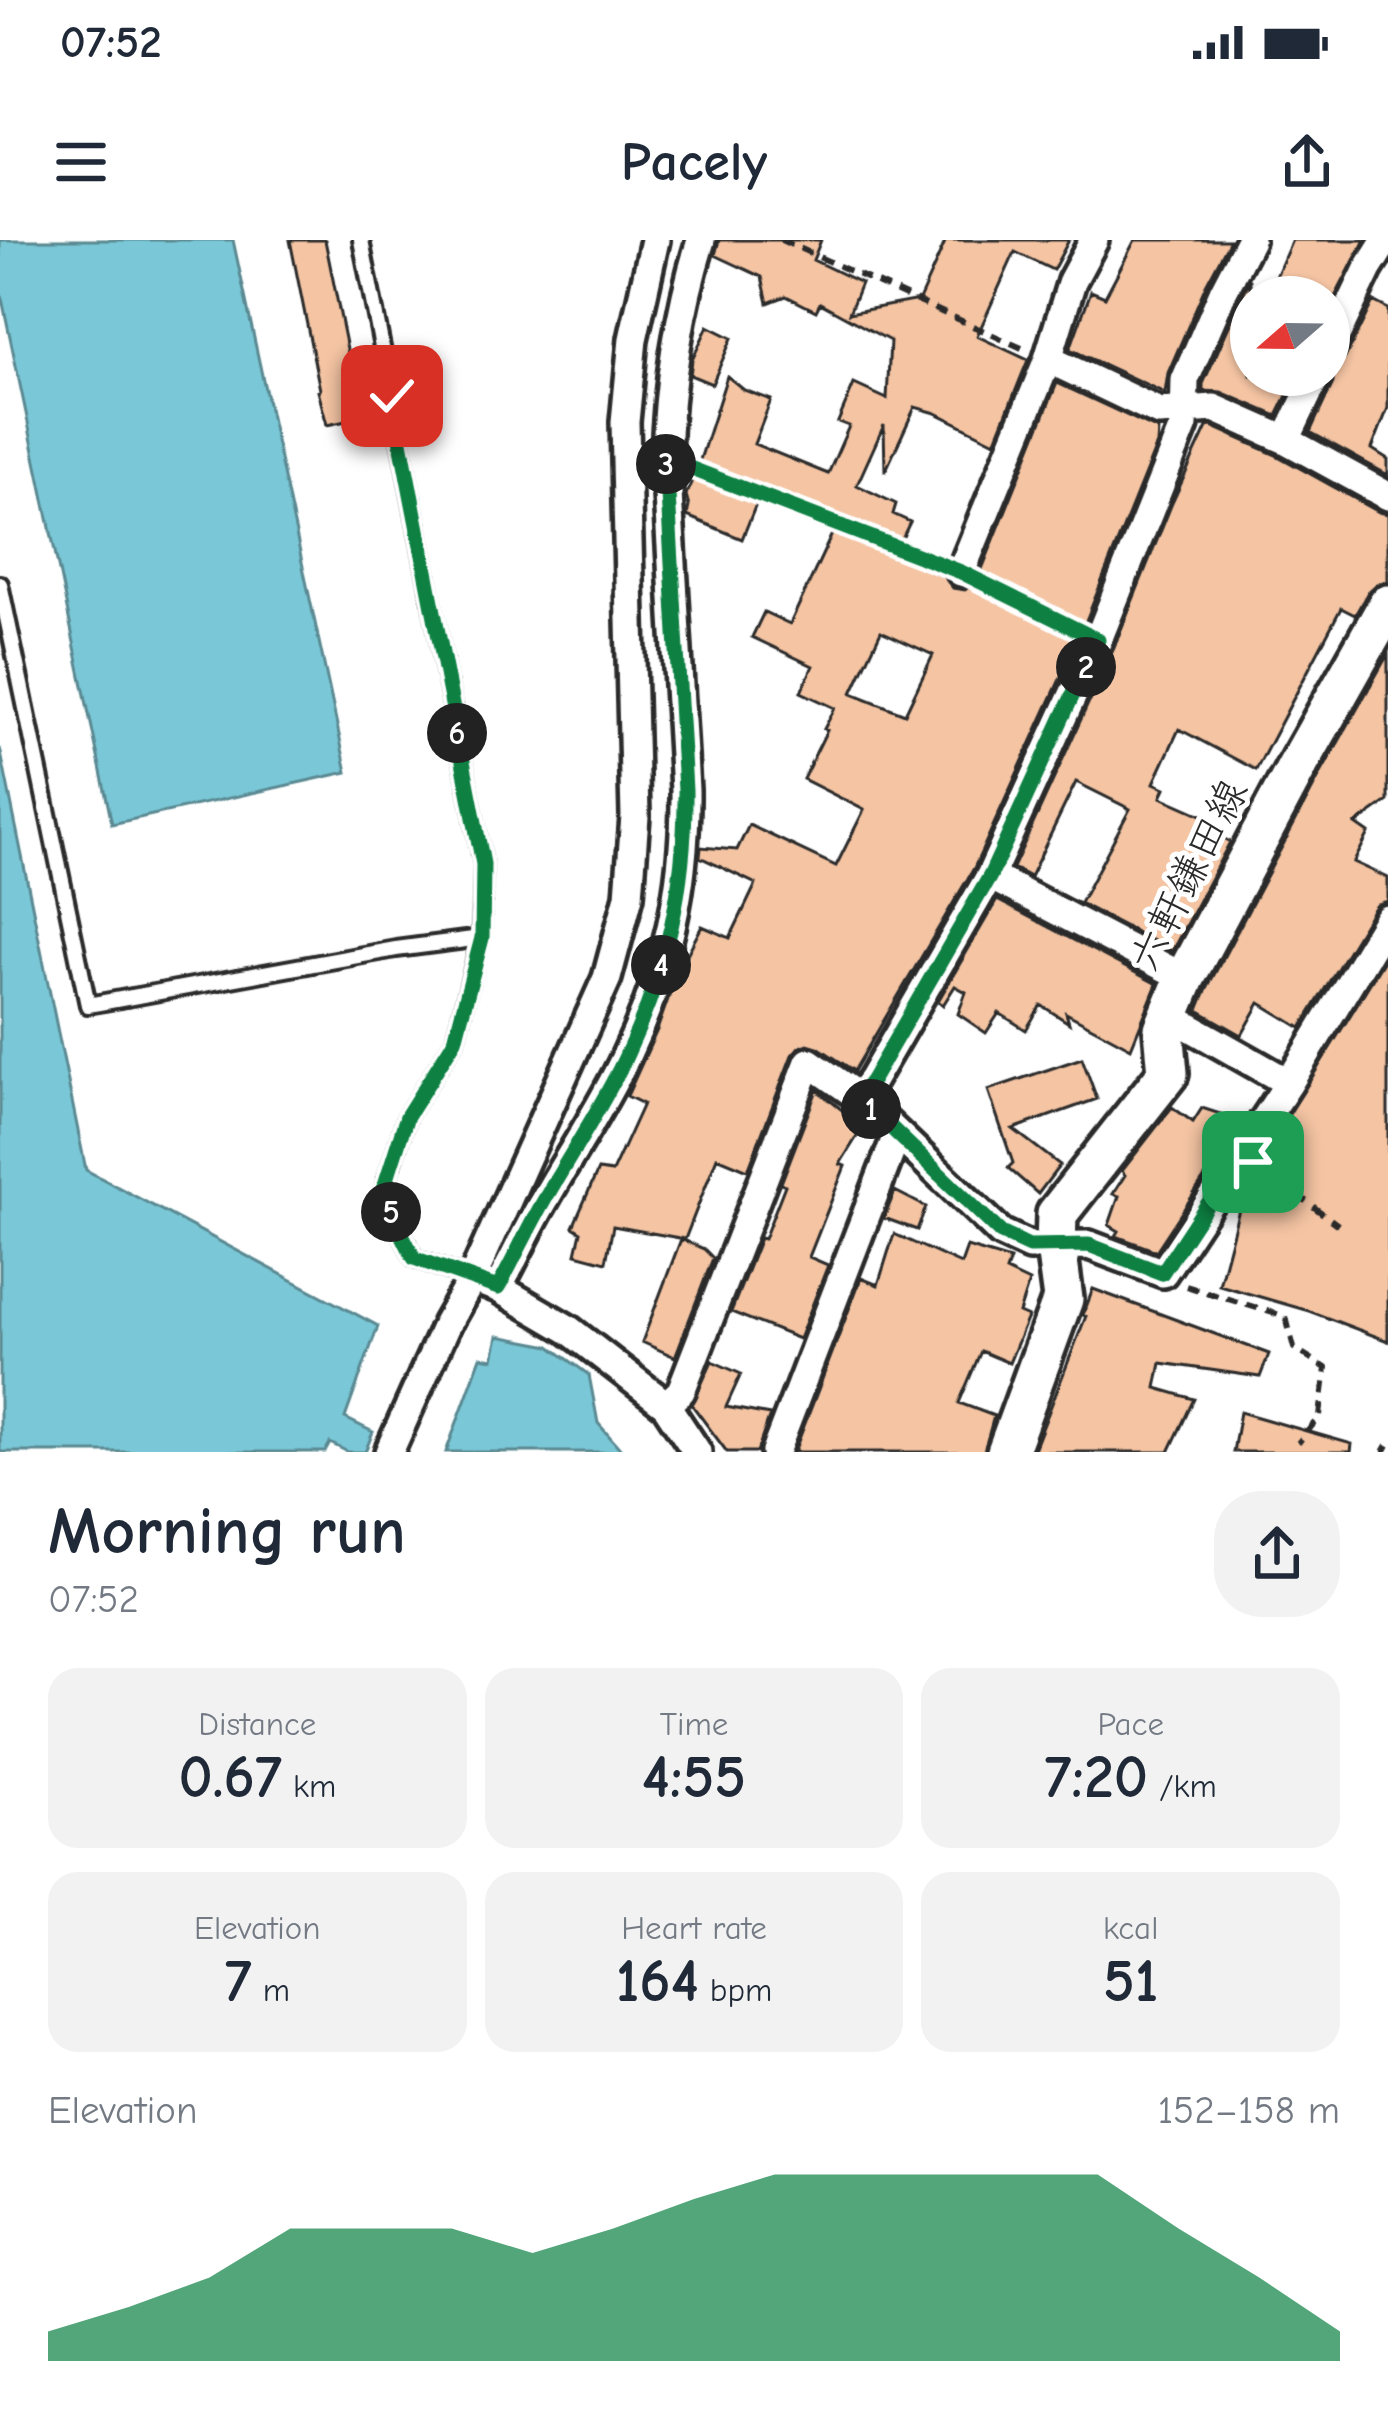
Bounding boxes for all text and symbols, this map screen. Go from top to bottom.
text: 07:52 [60,16,162,68]
icon: menu [48,129,114,195]
icon: share [1274,129,1340,195]
text: Pacely [621,131,767,194]
north arrow [1230,276,1350,396]
map controls [1230,276,1350,396]
pin [341,345,443,447]
icon: check [359,363,425,429]
pin: 3 [636,434,696,494]
text: 3 [658,445,674,483]
pin: 2 [1056,637,1116,697]
text: 2 [1078,648,1094,686]
pin: 6 [427,703,487,763]
text: 6 [448,714,466,752]
street label: 六軒鎌田線 [1119,771,1258,980]
pin: 4 [631,935,691,995]
text: 4 [653,946,669,984]
pin: 1 [841,1079,901,1139]
text: 1 [865,1090,877,1128]
pin [1202,1111,1304,1213]
icon: arrive [1220,1129,1286,1195]
pin: 5 [361,1182,421,1242]
text: 5 [382,1193,400,1231]
button: share [1214,1491,1340,1617]
text: Morning run [48,1494,406,1570]
text: 07:52 [48,1577,139,1622]
text: Distance [198,1705,316,1743]
text: Time [660,1705,728,1743]
text: Pace [1097,1705,1164,1743]
text: 0.67 [178,1743,282,1812]
text: 4:55 [642,1743,746,1812]
text: 7:20 [1045,1743,1148,1812]
text: km [282,1767,336,1805]
text: /km [1148,1767,1217,1805]
text: Elevation [194,1909,321,1947]
text: Heart rate [621,1909,767,1947]
text: kcal [1103,1909,1158,1947]
text: 7 [225,1947,252,2016]
text: 164 [616,1947,699,2016]
text: 51 [1103,1947,1158,2016]
text: m [252,1971,290,2009]
text: bpm [699,1971,772,2009]
text: Elevation [48,2088,197,2133]
text: 152–158 m [1158,2088,1340,2133]

